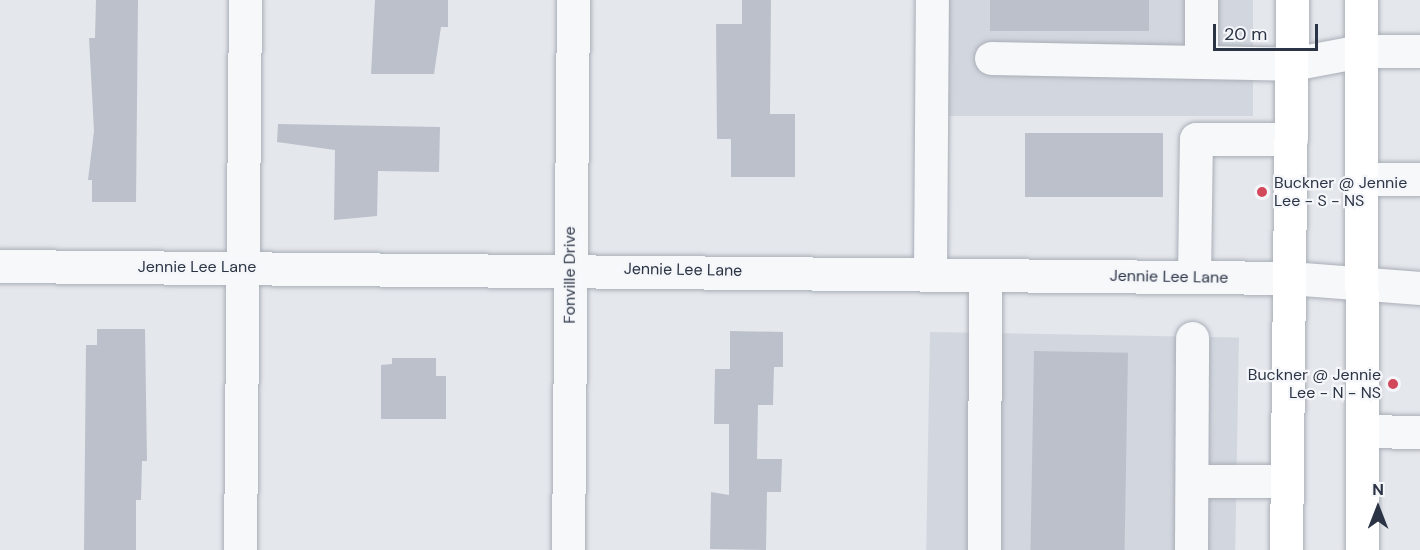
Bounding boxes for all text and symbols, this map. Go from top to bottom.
scale bar [1216,12,1321,50]
text: 20 m [1224,22,1267,46]
place label: Buckner @ Jennie Lee - S - NS [1274,173,1407,211]
marker: Buckner @ Jennie Lee - S - NS [1255,185,1269,199]
street label: Fonville Drive [560,226,580,324]
street label: Jennie Lee Lane [138,257,256,277]
street label: Jennie Lee Lane [624,259,742,281]
street label: Jennie Lee Lane [1110,266,1228,288]
place label: Buckner @ Jennie Lee - N - NS [1248,365,1381,403]
marker: Buckner @ Jennie Lee - N - NS [1386,377,1400,391]
north arrow [1348,478,1408,538]
text: N [1372,479,1384,500]

